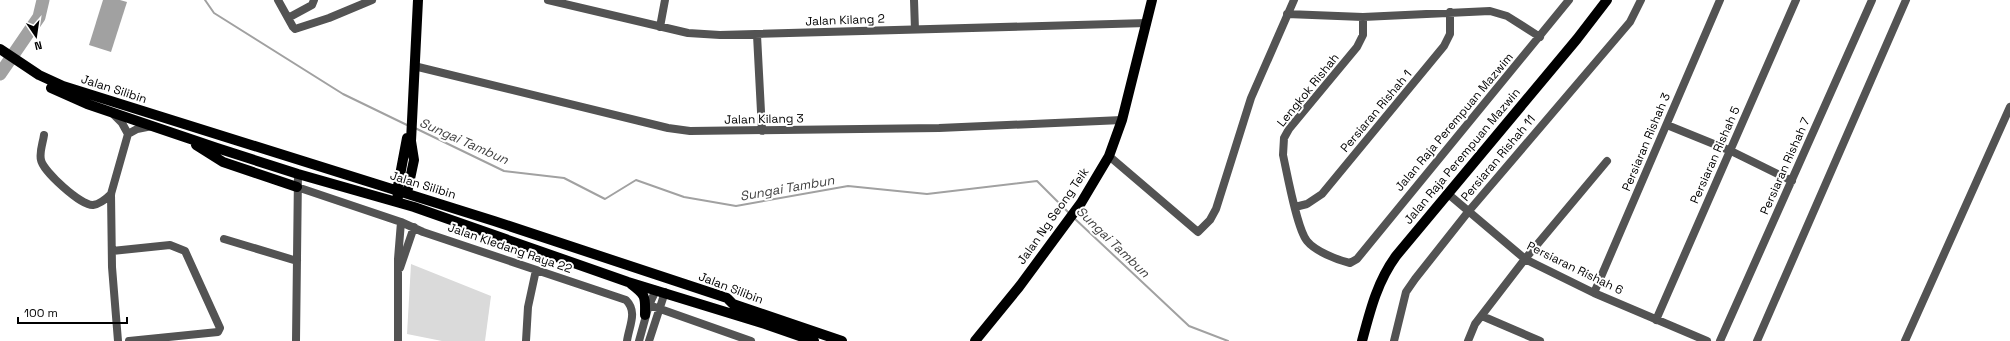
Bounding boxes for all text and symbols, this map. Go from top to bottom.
street label: Jalan Kilang 2 [805,11,885,29]
north arrow [16,16,56,56]
text: N [33,38,43,53]
street label: Jalan Raja Perempuan Mazwim [1391,49,1517,195]
street label: Lengkok Rishah [1273,50,1343,130]
street label: Persiaran Rishah 1 [1337,66,1415,156]
street label: Jalan Silibin [79,71,149,107]
street label: Jalan Raja Perempuan Mazwin [1400,85,1524,227]
street label: Persiaran Rishah 3 [1618,90,1674,194]
street label: Persiaran Rishah 5 [1686,104,1744,206]
street label: Jalan Kilang 3 [724,110,804,128]
street label: Persiaran Rishah 11 [1457,112,1539,204]
water label: Sungai Tambun [417,114,512,169]
street label: Persiaran Rishah 7 [1756,115,1814,217]
street label: Jalan Ng Seong Teik [1014,164,1093,268]
street label: Jalan Silibin [388,167,458,203]
water label: Sungai Tambun [739,171,836,205]
water label: Sungai Tambun [1073,203,1154,282]
street label: Jalan Kledang Raya 22 [446,219,574,277]
street label: Persiaran Rishah 6 [1524,238,1626,298]
street label: Jalan Silibin [696,268,766,308]
scale bar [18,299,127,325]
text: 100 m [24,305,58,321]

